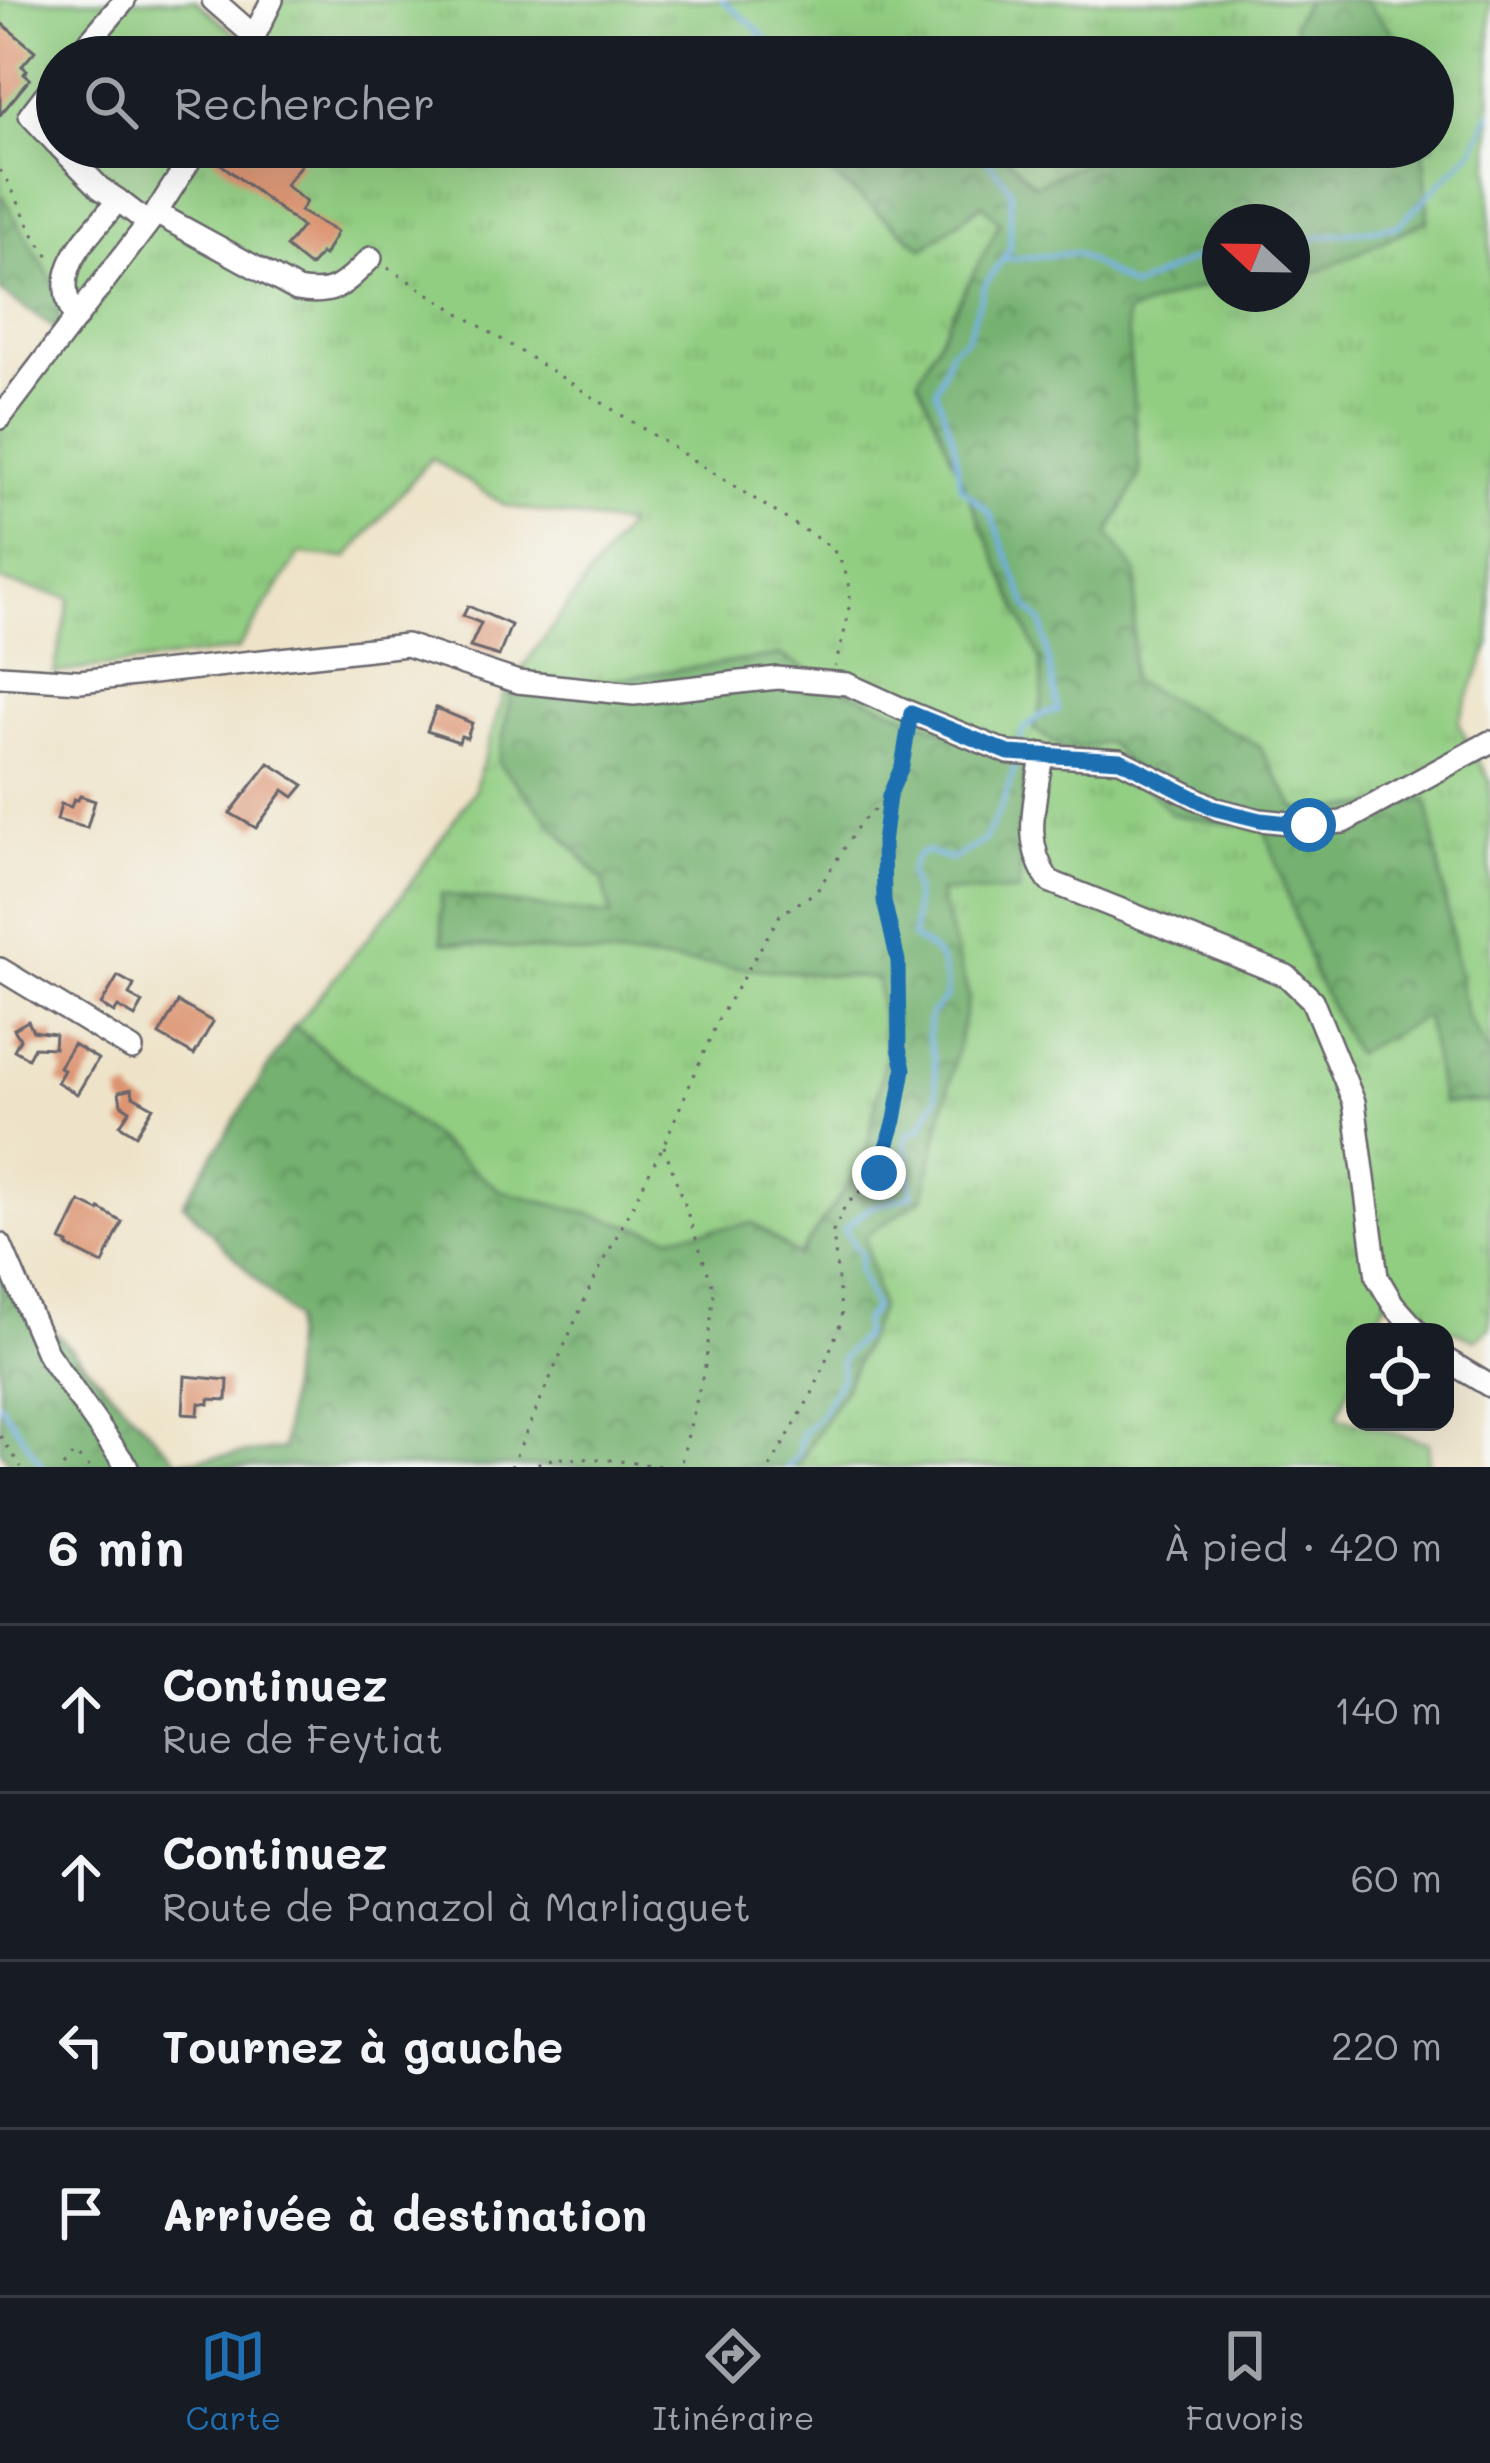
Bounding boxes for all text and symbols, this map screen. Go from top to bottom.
search box [36,36,1454,168]
icon: search [78,69,144,135]
text: Rechercher [174,73,435,131]
north arrow [1202,204,1310,312]
route start [1282,798,1336,852]
route end [852,1146,906,1200]
map controls [1346,1323,1454,1431]
button: locate [1346,1323,1454,1431]
text: 6 min [48,1512,184,1579]
text: À pied · 420 m [1163,1520,1442,1571]
text: Continuez [162,1654,388,1712]
icon: ahead [48,1676,114,1742]
text: 140 m [1334,1683,1442,1734]
text: Rue de Feytiat [162,1712,443,1763]
text: Continuez [162,1822,388,1880]
icon: ahead [48,1844,114,1910]
text: 60 m [1351,1851,1442,1902]
text: Route de Panazol à Marliaguet [162,1880,751,1931]
icon: left [48,2012,114,2078]
text: Tournez à gauche [162,2016,563,2074]
text: 220 m [1331,2019,1442,2070]
icon: arrive [48,2180,114,2246]
text: Arrivée à destination [162,2184,647,2242]
tab: Carte [186,2323,281,2438]
tab: Itinéraire [652,2323,814,2438]
tab: Favoris [1186,2323,1304,2438]

